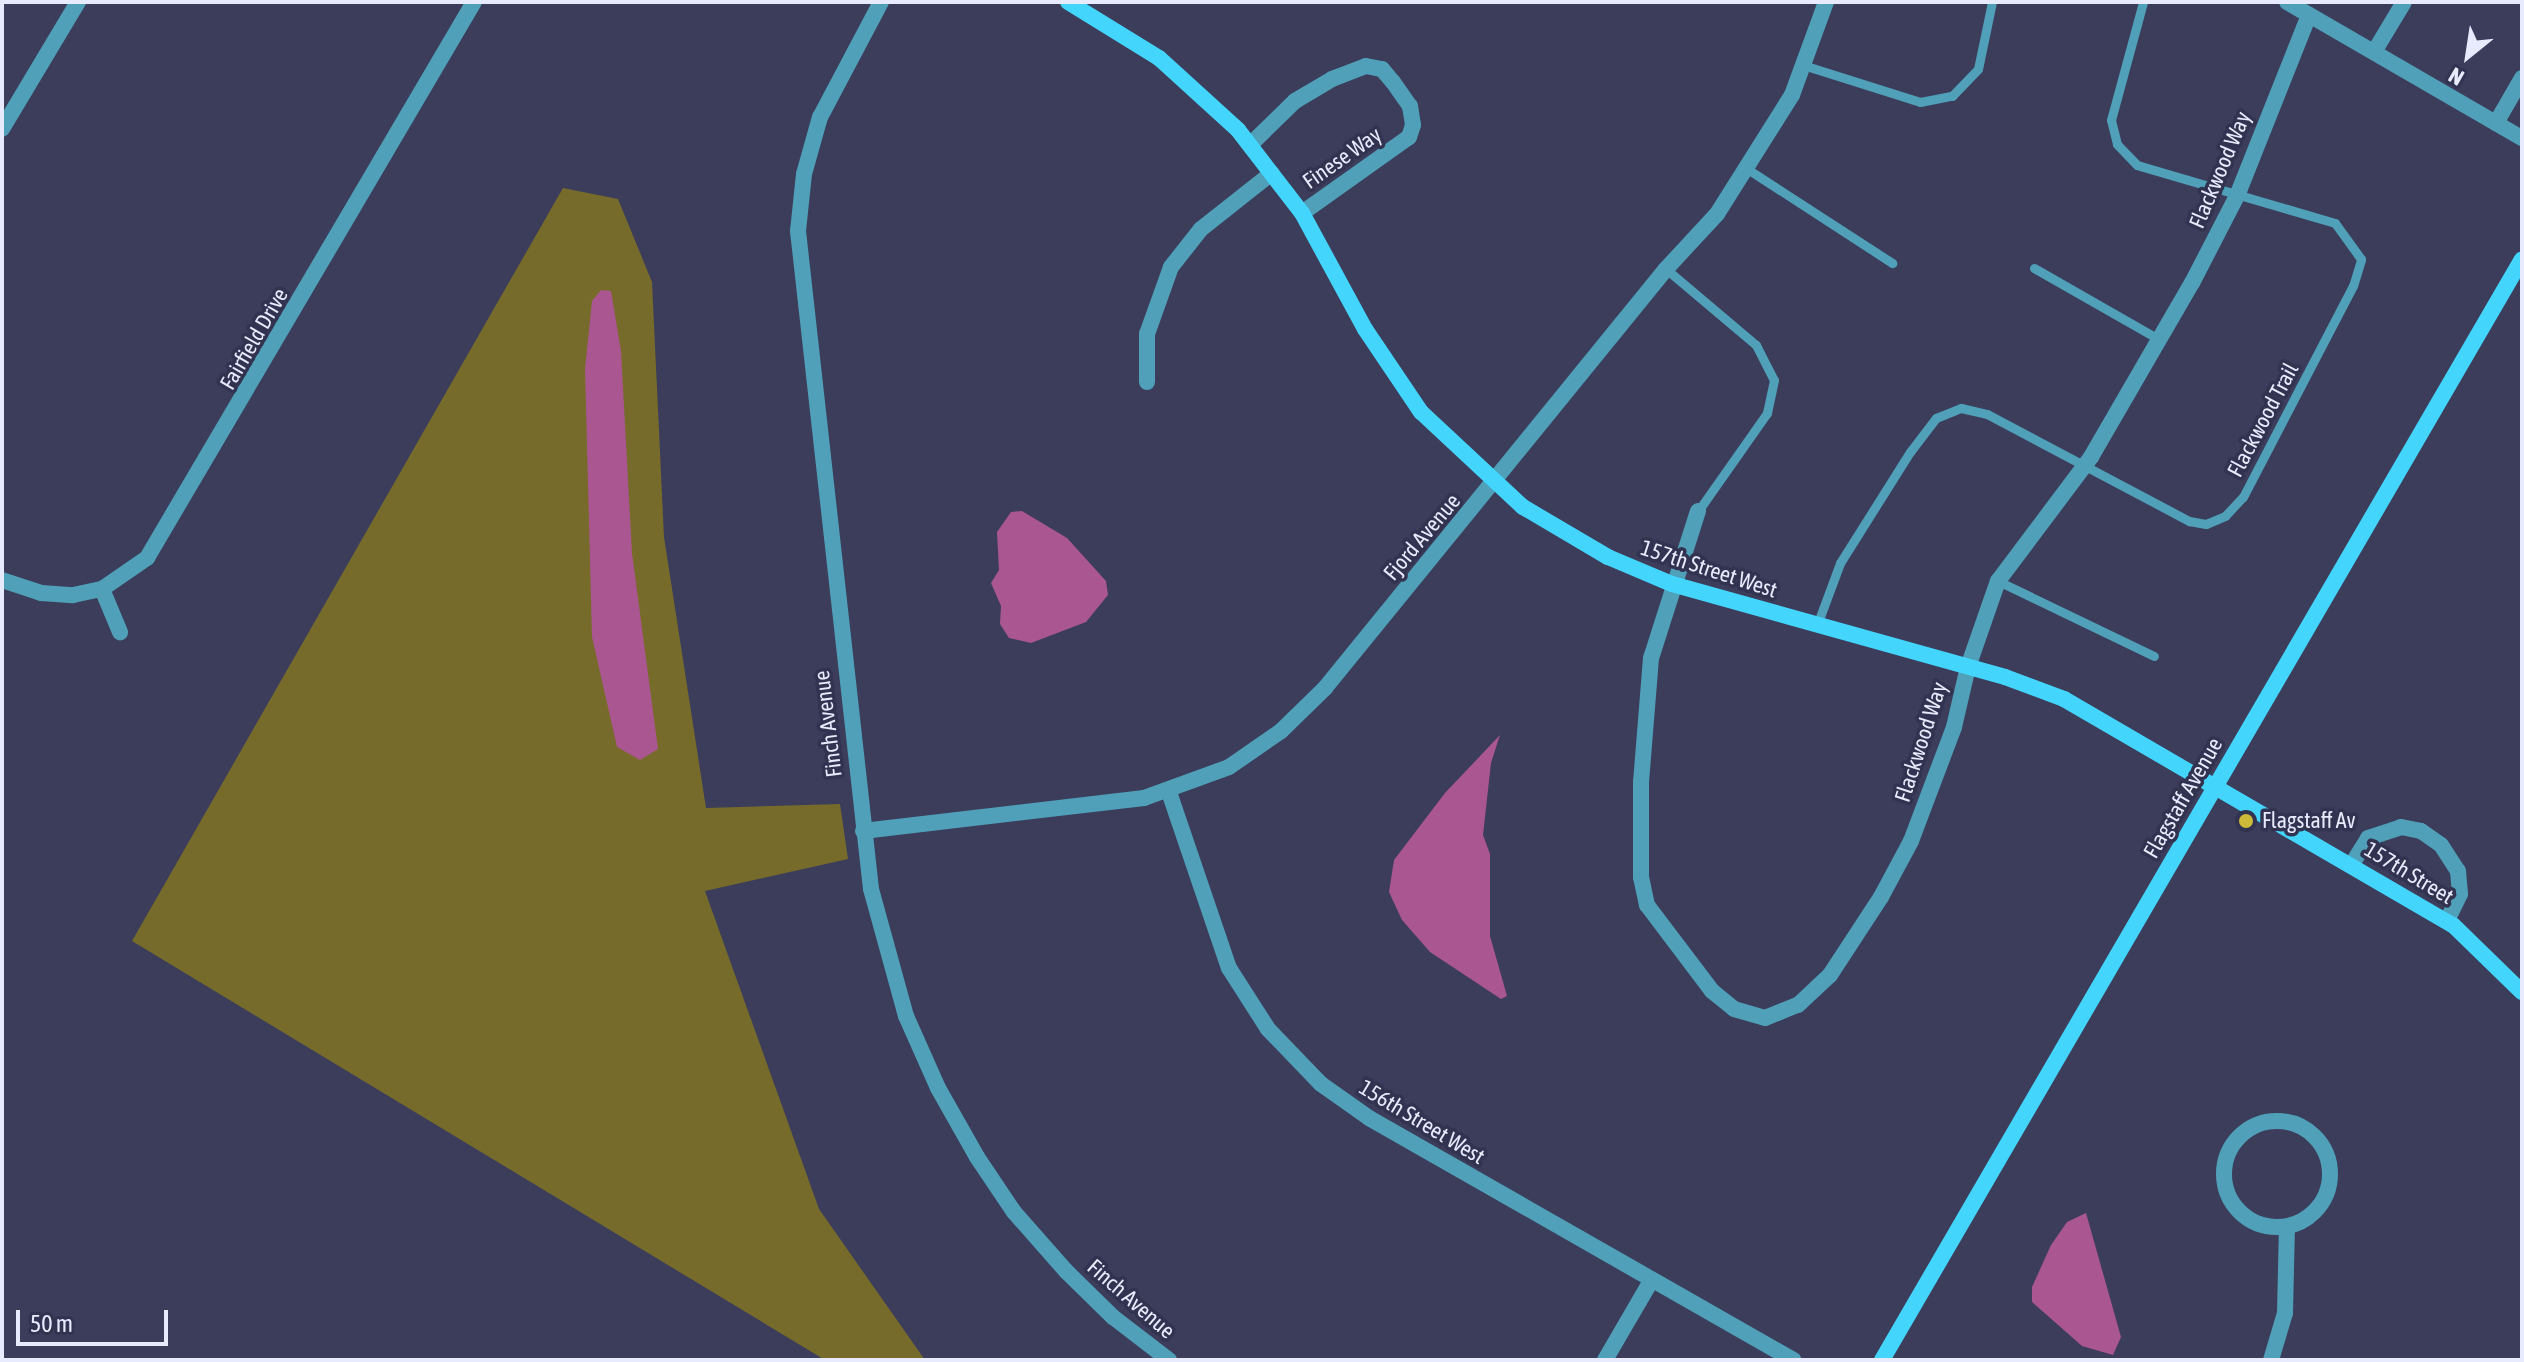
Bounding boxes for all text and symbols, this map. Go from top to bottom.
north arrow [2428,16,2508,96]
text: N [2444,62,2468,91]
street label: Flackwood Way [2184,108,2256,232]
street label: Finese Way [1298,121,1386,195]
street label: Fairfield Drive [214,284,294,394]
street label: Flackwood Trail [2222,358,2304,482]
street label: Fjord Avenue [1378,488,1466,586]
street label: 157th Street West [1638,535,1780,603]
street label: Finch Avenue [808,669,848,779]
street label: Flackwood Way [1889,679,1953,805]
street label: Flagstaff Avenue [2138,733,2228,863]
place label: Flagstaff Av [2262,808,2355,834]
marker: Flagstaff Av [2237,812,2255,830]
street label: 157th Street [2360,836,2458,910]
street label: 156th Street West [1354,1074,1490,1170]
street label: Finch Avenue [1082,1254,1180,1344]
scale bar [20,1294,172,1344]
text: 50 m [30,1310,73,1337]

